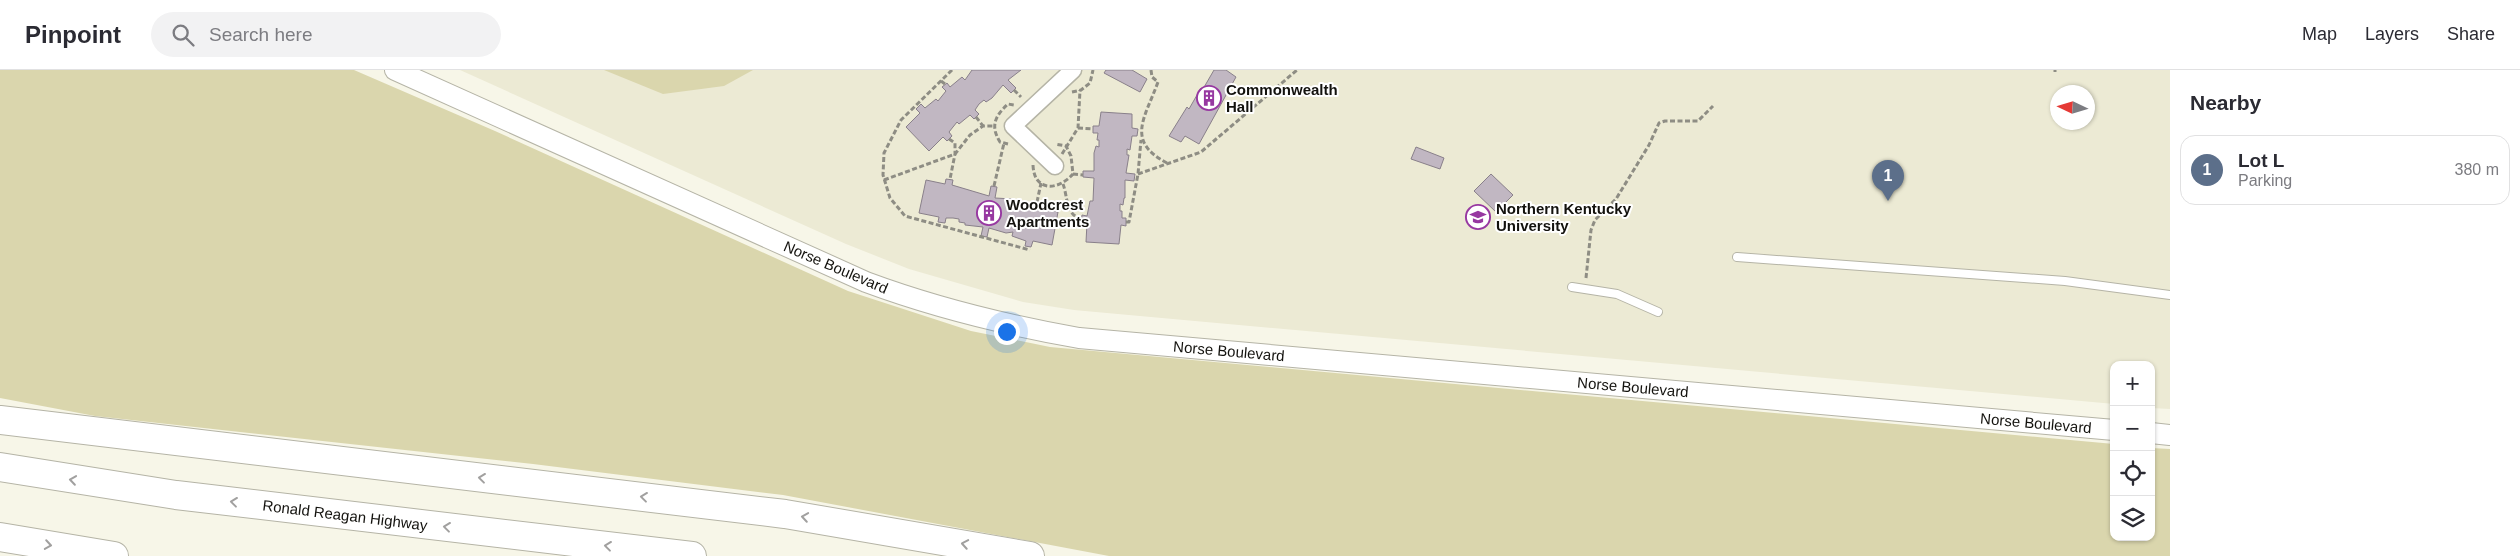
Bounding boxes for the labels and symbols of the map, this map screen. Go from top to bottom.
place label: Commonwealth Hall [1226,81,1338,115]
building icon: Commonwealth Hall [1196,85,1222,111]
north arrow [2050,85,2095,130]
pin: 1 [1872,160,1904,201]
place label: Woodcrest Apartments [1006,196,1089,230]
building icon: Woodcrest Apartments [976,200,1002,226]
place label: Northern Kentucky University [1496,200,1632,234]
school or university icon: Northern Kentucky University [1465,204,1491,230]
street label: Norse Boulevard [781,237,891,297]
your location [994,319,1020,345]
street label: Norse Boulevard [1173,338,1285,364]
street label: Norse Boulevard [1577,374,1689,400]
street label: Norse Boulevard [1980,410,2092,436]
one-way arrow [478,473,486,484]
one-way arrow [68,475,76,486]
one-way arrow [639,492,648,502]
street label: Ronald Reagan Highway [262,496,429,534]
one-way arrow [229,497,237,508]
one-way arrow [800,513,809,523]
one-way arrow [443,522,451,533]
one-way arrow [44,540,52,550]
one-way arrow [961,540,969,550]
one-way arrow [604,541,612,552]

